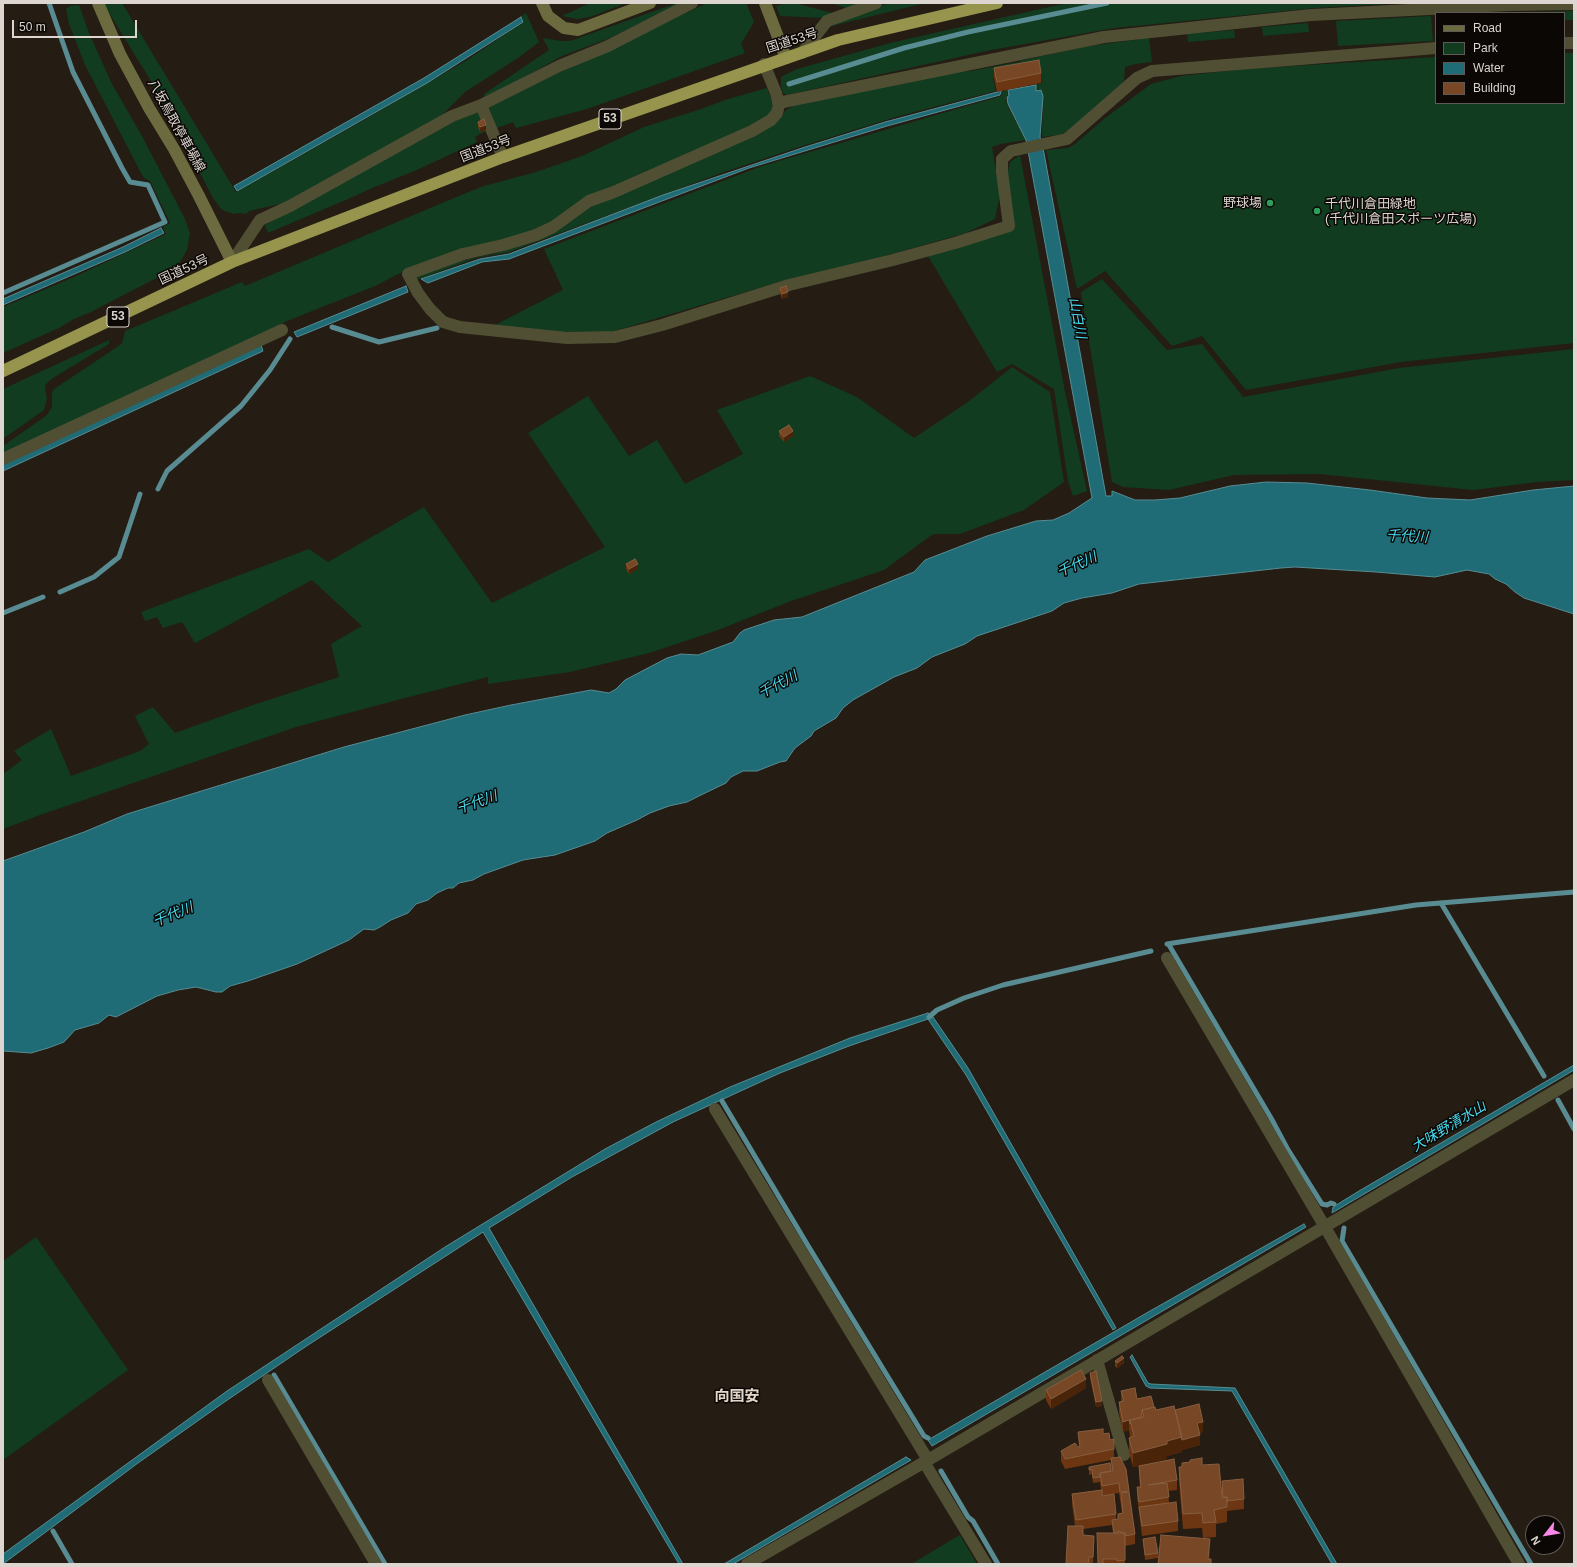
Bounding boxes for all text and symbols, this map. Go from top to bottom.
scale bar [14,12,139,38]
legend [1435,12,1565,104]
text: 50 m [19,20,46,34]
text: Road [1473,21,1502,35]
street label: 国道53号 [764,25,820,57]
text: Park [1473,41,1498,55]
text: Water [1473,61,1505,75]
street label: 八坂鳥取停車場線 [144,77,208,175]
text: Building [1473,81,1516,95]
road number: 53 [599,109,621,129]
street label: 国道53号 [458,132,514,166]
place label: 野球場 [1223,195,1262,211]
place label: 千代川倉田緑地 (千代川倉田スポーツ広場) [1325,196,1477,227]
marker: 野球場 [1265,198,1275,208]
marker: 千代川倉田緑地 (千代川倉田スポーツ広場) [1312,206,1322,216]
street label: 国道53号 [156,252,212,288]
water label: 山白川 [1065,296,1089,340]
road number: 53 [107,307,129,327]
water label: 千代川 [1386,528,1428,546]
water label: 千代川 [1054,549,1100,581]
water label: 千代川 [756,668,800,702]
water label: 千代川 [454,788,500,818]
water label: 千代川 [150,899,196,931]
water label: 大味野清水山 [1409,1098,1489,1156]
district label: 向国安 [715,1388,759,1406]
north arrow [1525,1515,1565,1555]
text: N [1528,1534,1543,1547]

